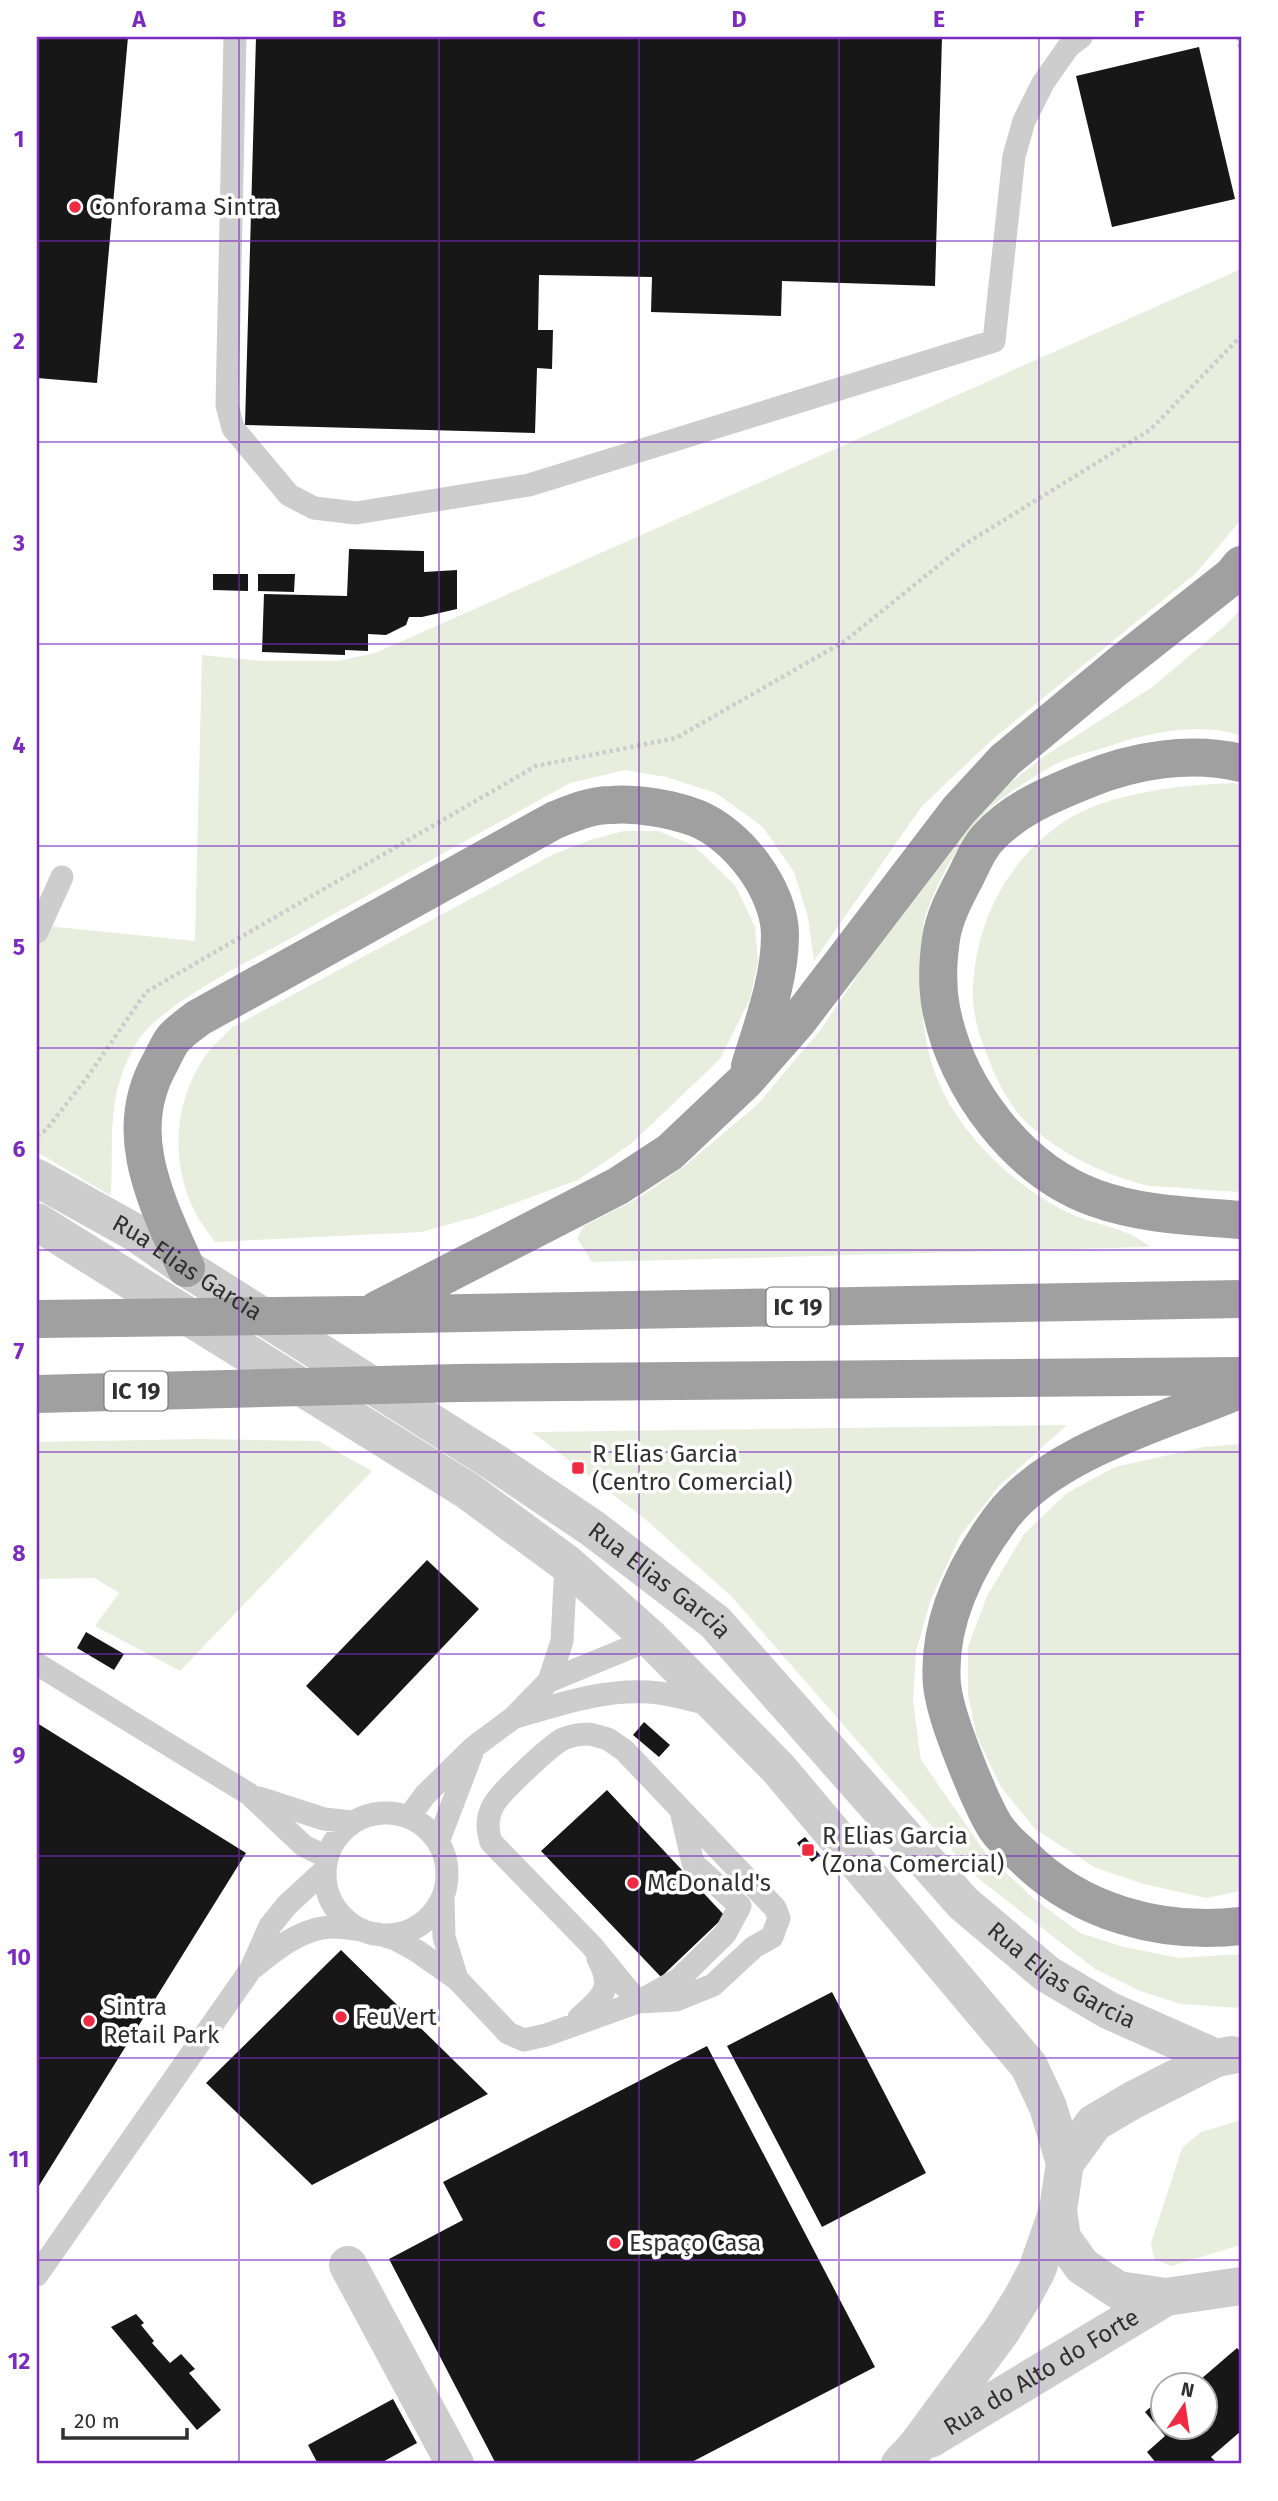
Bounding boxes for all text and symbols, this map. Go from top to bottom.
text: A [131,5,146,33]
text: B [332,5,346,33]
text: C [532,5,546,33]
text: D [732,5,747,33]
text: E [933,5,945,33]
text: F [1133,5,1145,33]
text: 1 [14,125,24,153]
place label: Conforama Sintra [89,193,277,221]
marker: Conforama Sintra [67,199,83,215]
text: 2 [13,327,25,355]
text: 3 [12,529,25,557]
text: 4 [13,731,26,759]
text: 5 [13,933,25,961]
text: 6 [13,1135,26,1163]
street label: Rua Elias Garcia [108,1209,267,1326]
road number: IC 19 [766,1288,830,1326]
text: 7 [14,1337,25,1365]
road number: IC 19 [104,1372,168,1410]
place label: R Elias Garcia (Centro Comercial) [592,1440,793,1496]
marker: R Elias Garcia (Centro Comercial) [570,1460,586,1476]
street label: Rua Elias Garcia [583,1516,737,1644]
text: 8 [12,1539,26,1567]
text: 9 [13,1741,26,1769]
place label: R Elias Garcia (Zona Comercial) [822,1822,1004,1878]
marker: R Elias Garcia (Zona Comercial) [800,1842,816,1858]
place label: McDonald's [647,1869,771,1897]
marker: McDonald's [625,1875,641,1891]
street label: Rua Elias Garcia [982,1916,1140,2034]
text: 10 [7,1943,31,1971]
place label: Sintra Retail Park [103,1993,220,2049]
place label: FeuVert [355,2003,437,2031]
marker: FeuVert [333,2009,349,2025]
marker: Sintra Retail Park [81,2013,97,2029]
text: 11 [9,2145,29,2173]
place label: Espaço Casa [629,2229,761,2257]
marker: Espaço Casa [607,2235,623,2251]
street label: Rua do Alto do Forte [939,2303,1144,2441]
text: 12 [8,2347,30,2375]
north arrow [1148,2372,1218,2442]
text: N [1179,2377,1196,2403]
scale bar [63,2396,187,2440]
text: 20 m [74,2408,120,2434]

